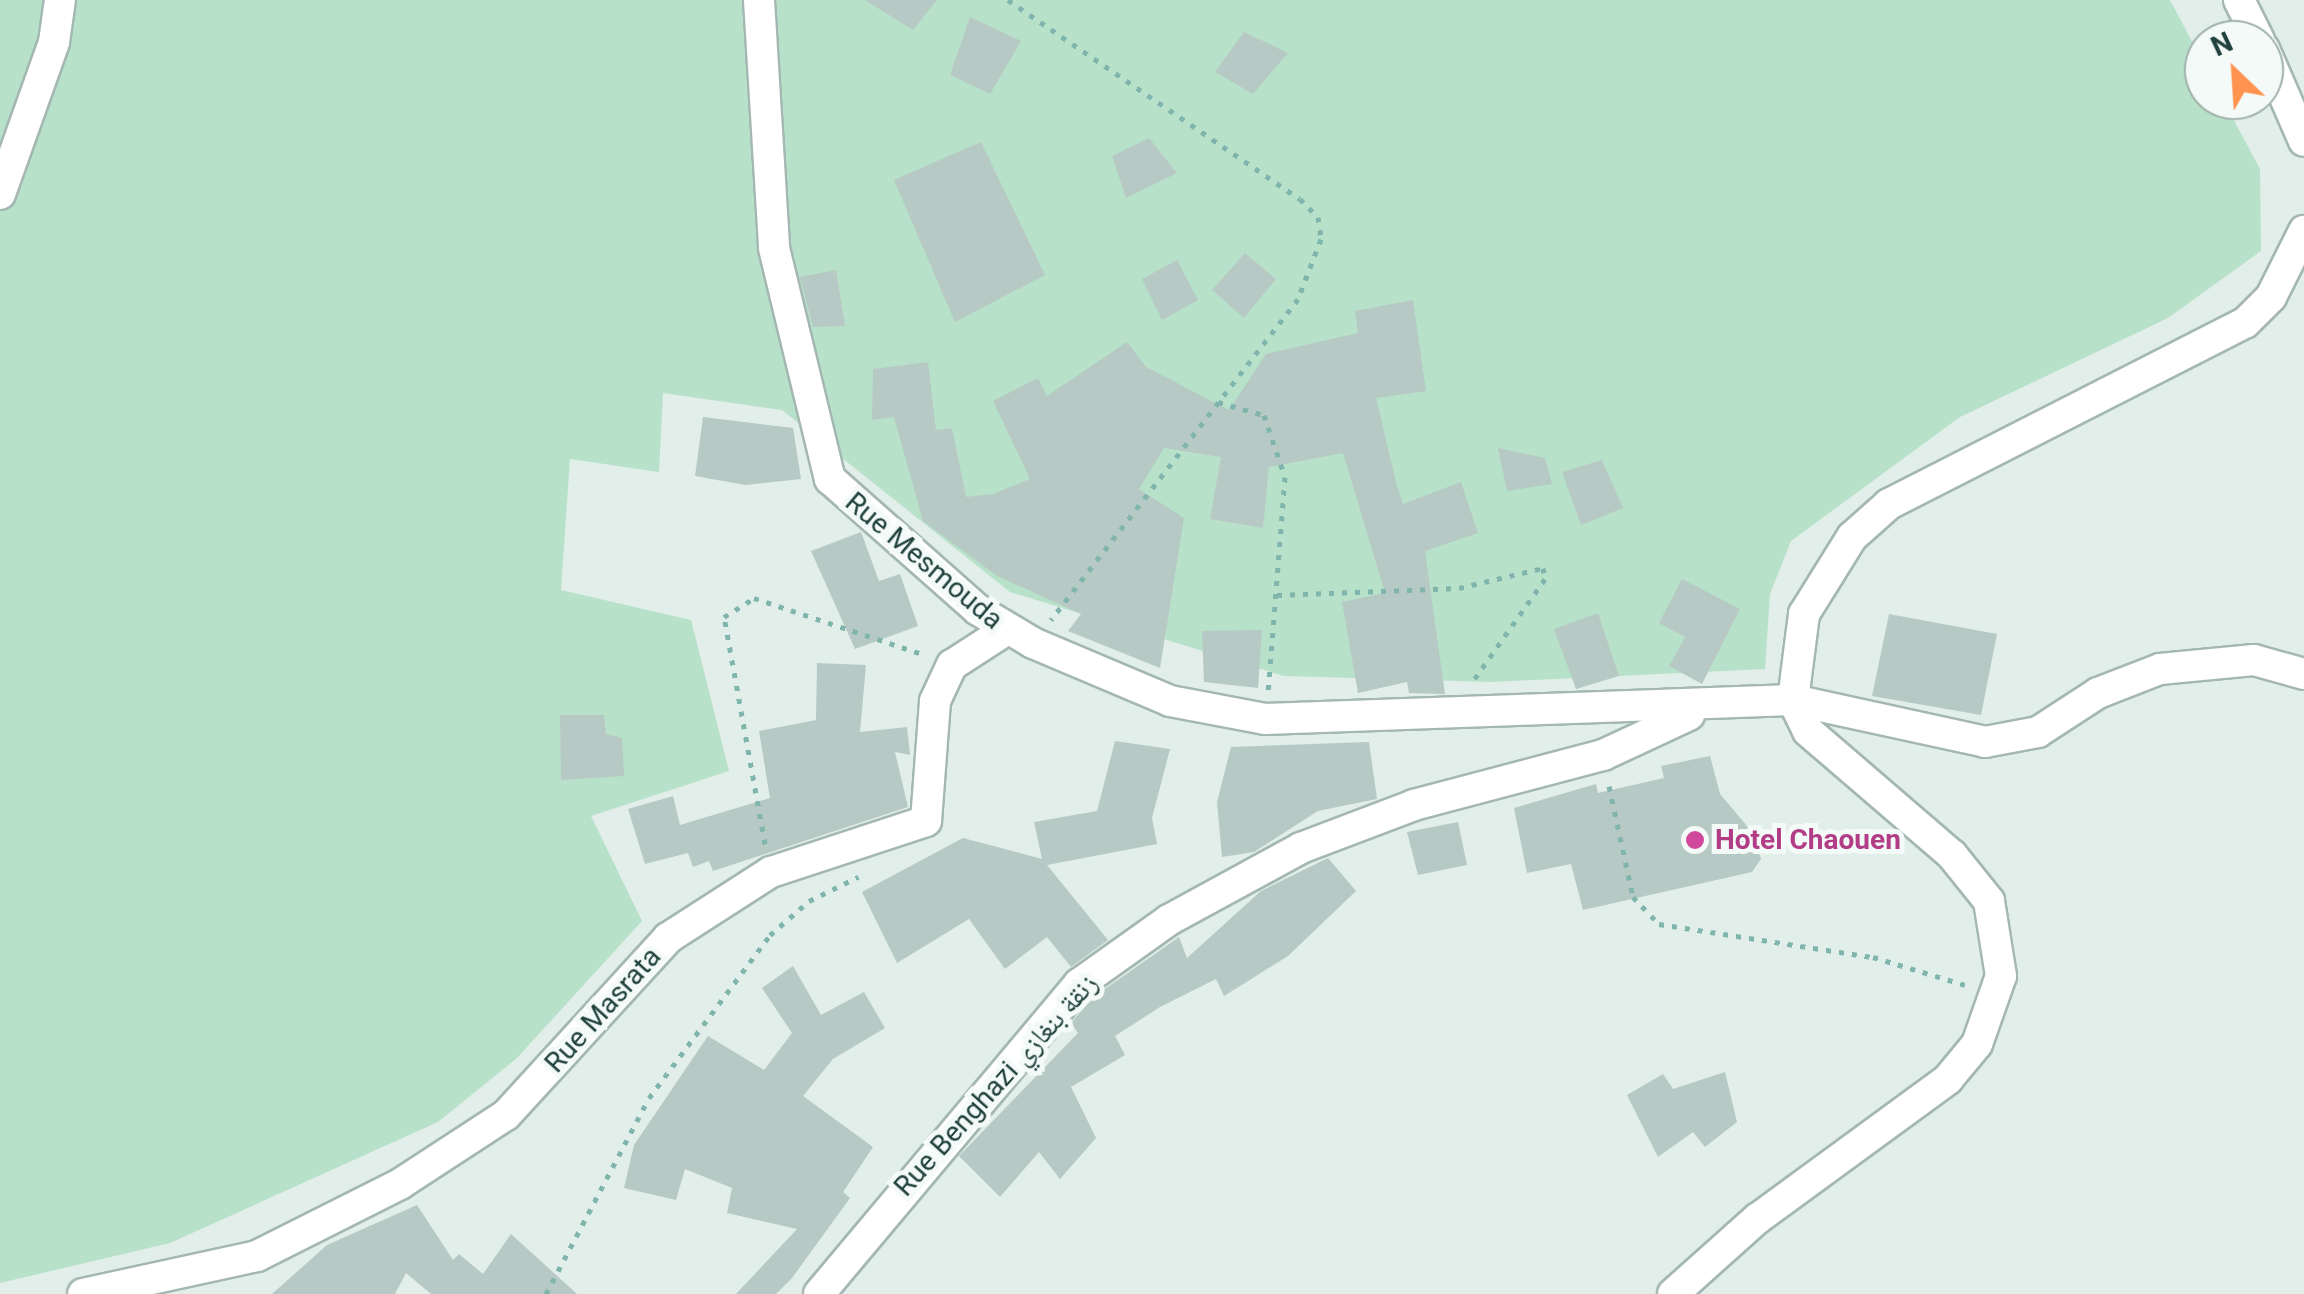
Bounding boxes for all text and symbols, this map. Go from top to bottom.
north arrow [2184,20,2284,120]
text: N [2206,25,2238,63]
street label: Rue Mesmouda [838,485,1010,637]
place label: Hotel Chaouen [1715,823,1901,857]
marker: Hotel Chaouen [1684,829,1706,851]
street label: Rue Masrata [538,940,668,1080]
street label: Rue Benghazi زنقة بنغازي [887,967,1105,1203]

